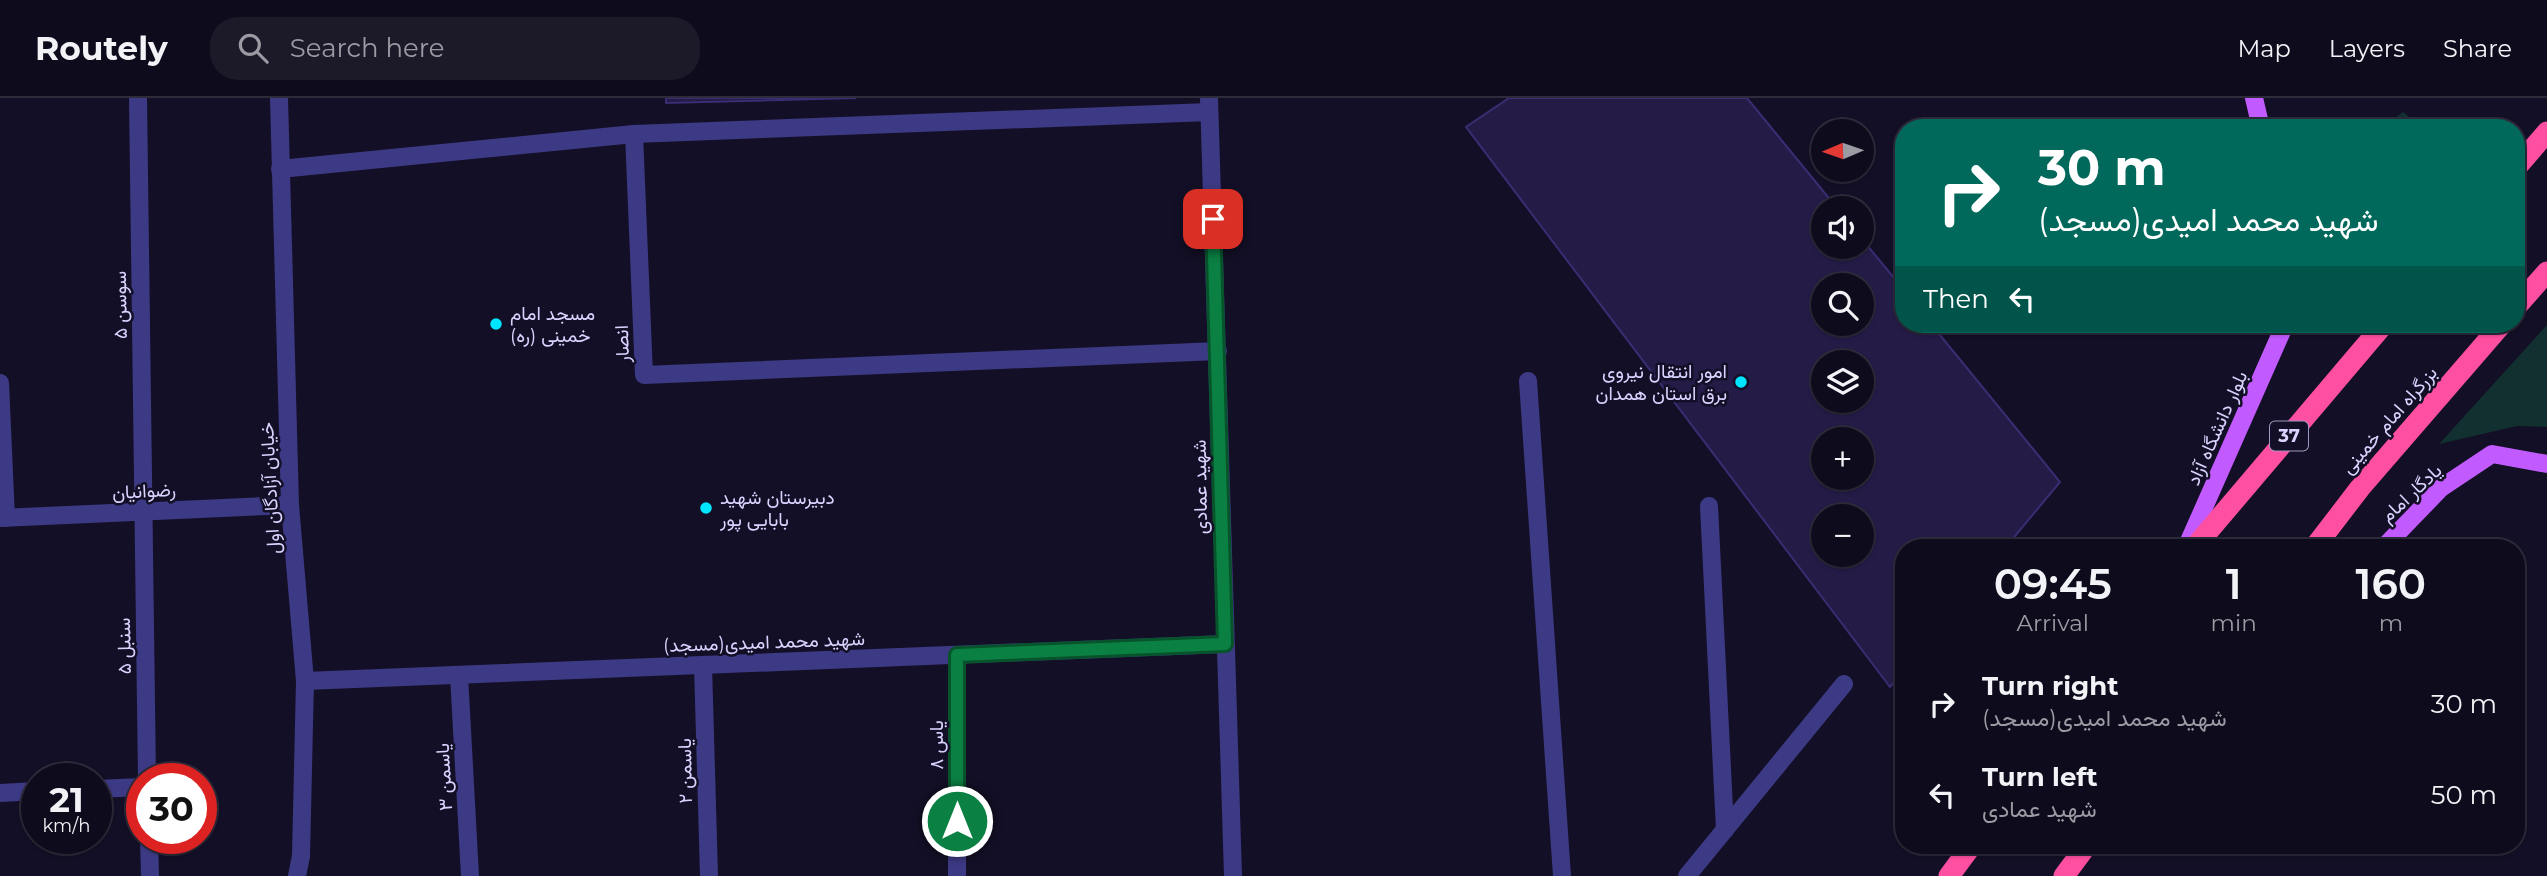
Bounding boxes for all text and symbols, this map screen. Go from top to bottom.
search box [210,17,700,80]
text: Routely [35,28,168,68]
icon: search [234,29,272,67]
text: Search here [290,32,445,64]
text: Map [2237,34,2291,63]
text: Layers [2329,34,2405,63]
text: Share [2443,34,2512,63]
north arrow [1811,119,1874,182]
map controls [1811,119,1874,567]
text: 30 m [2038,138,2166,197]
icon: right [1923,147,2014,238]
pin [1183,189,1243,249]
button: sound [1811,196,1874,259]
icon: arrive [1194,200,1232,238]
text: (مسجد)شهید محمد امیدی [2038,200,2378,239]
street label: سوسن ۵ [108,271,132,339]
button: search [1811,273,1874,336]
icon: left [2003,280,2041,318]
text: Then [1923,283,1989,315]
place label: مسجد امام خمینی (ره) [510,302,595,347]
marker: مسجد امام خمینی (ره) [488,316,504,332]
street label: انصار [610,325,634,364]
button: layers [1811,350,1874,413]
place label: امور انتقال نیروی برق استان همدان [1596,360,1727,405]
street label: بزرگراه امام خمینی [2336,361,2443,479]
street label: بلوار دانشگاه آزاد [2182,367,2252,489]
marker: امور انتقال نیروی برق استان همدان [1733,374,1749,390]
street label: خیابان آزادگان اول [255,421,285,555]
road number: 37 [2270,422,2308,450]
button: + [1811,427,1874,490]
street label: شهید عمادی [1188,439,1212,535]
street label: یادگار امام [2376,459,2447,528]
street label: رضوانیان [111,478,177,504]
place label: دبیرستان شهید بابایی پور [719,486,835,533]
marker: دبیرستان شهید بابایی پور [698,500,714,516]
button: − [1811,504,1874,567]
text: 09:45 [1994,558,2112,610]
text: 1 [2226,558,2242,610]
text: 160 [2356,558,2426,610]
text: Arrival [2017,609,2089,637]
text: min [2211,609,2257,637]
text: m [2379,609,2403,637]
street label: سنبل ۵ [112,617,136,675]
street label: (مسجد)شهید محمد امیدی [663,627,865,657]
text: Turn right [1982,670,2118,702]
icon: right [1923,685,1961,723]
text: 30 m [2431,688,2497,720]
text: (مسجد)شهید محمد امیدی [1982,704,2227,732]
street label: یاس ۸ [925,720,948,770]
street label: یاسمن ۲ [673,738,697,804]
street label: یاسمن ۳ [431,742,457,812]
text: Turn left [1982,761,2098,793]
speed limit sign: 30 [126,763,217,854]
icon: left [1923,776,1961,814]
text: 21 [49,778,84,821]
text: 50 m [2431,779,2497,811]
position arrow [920,784,994,858]
text: شهید عمادی [1982,795,2097,823]
text: km/h [42,815,91,837]

